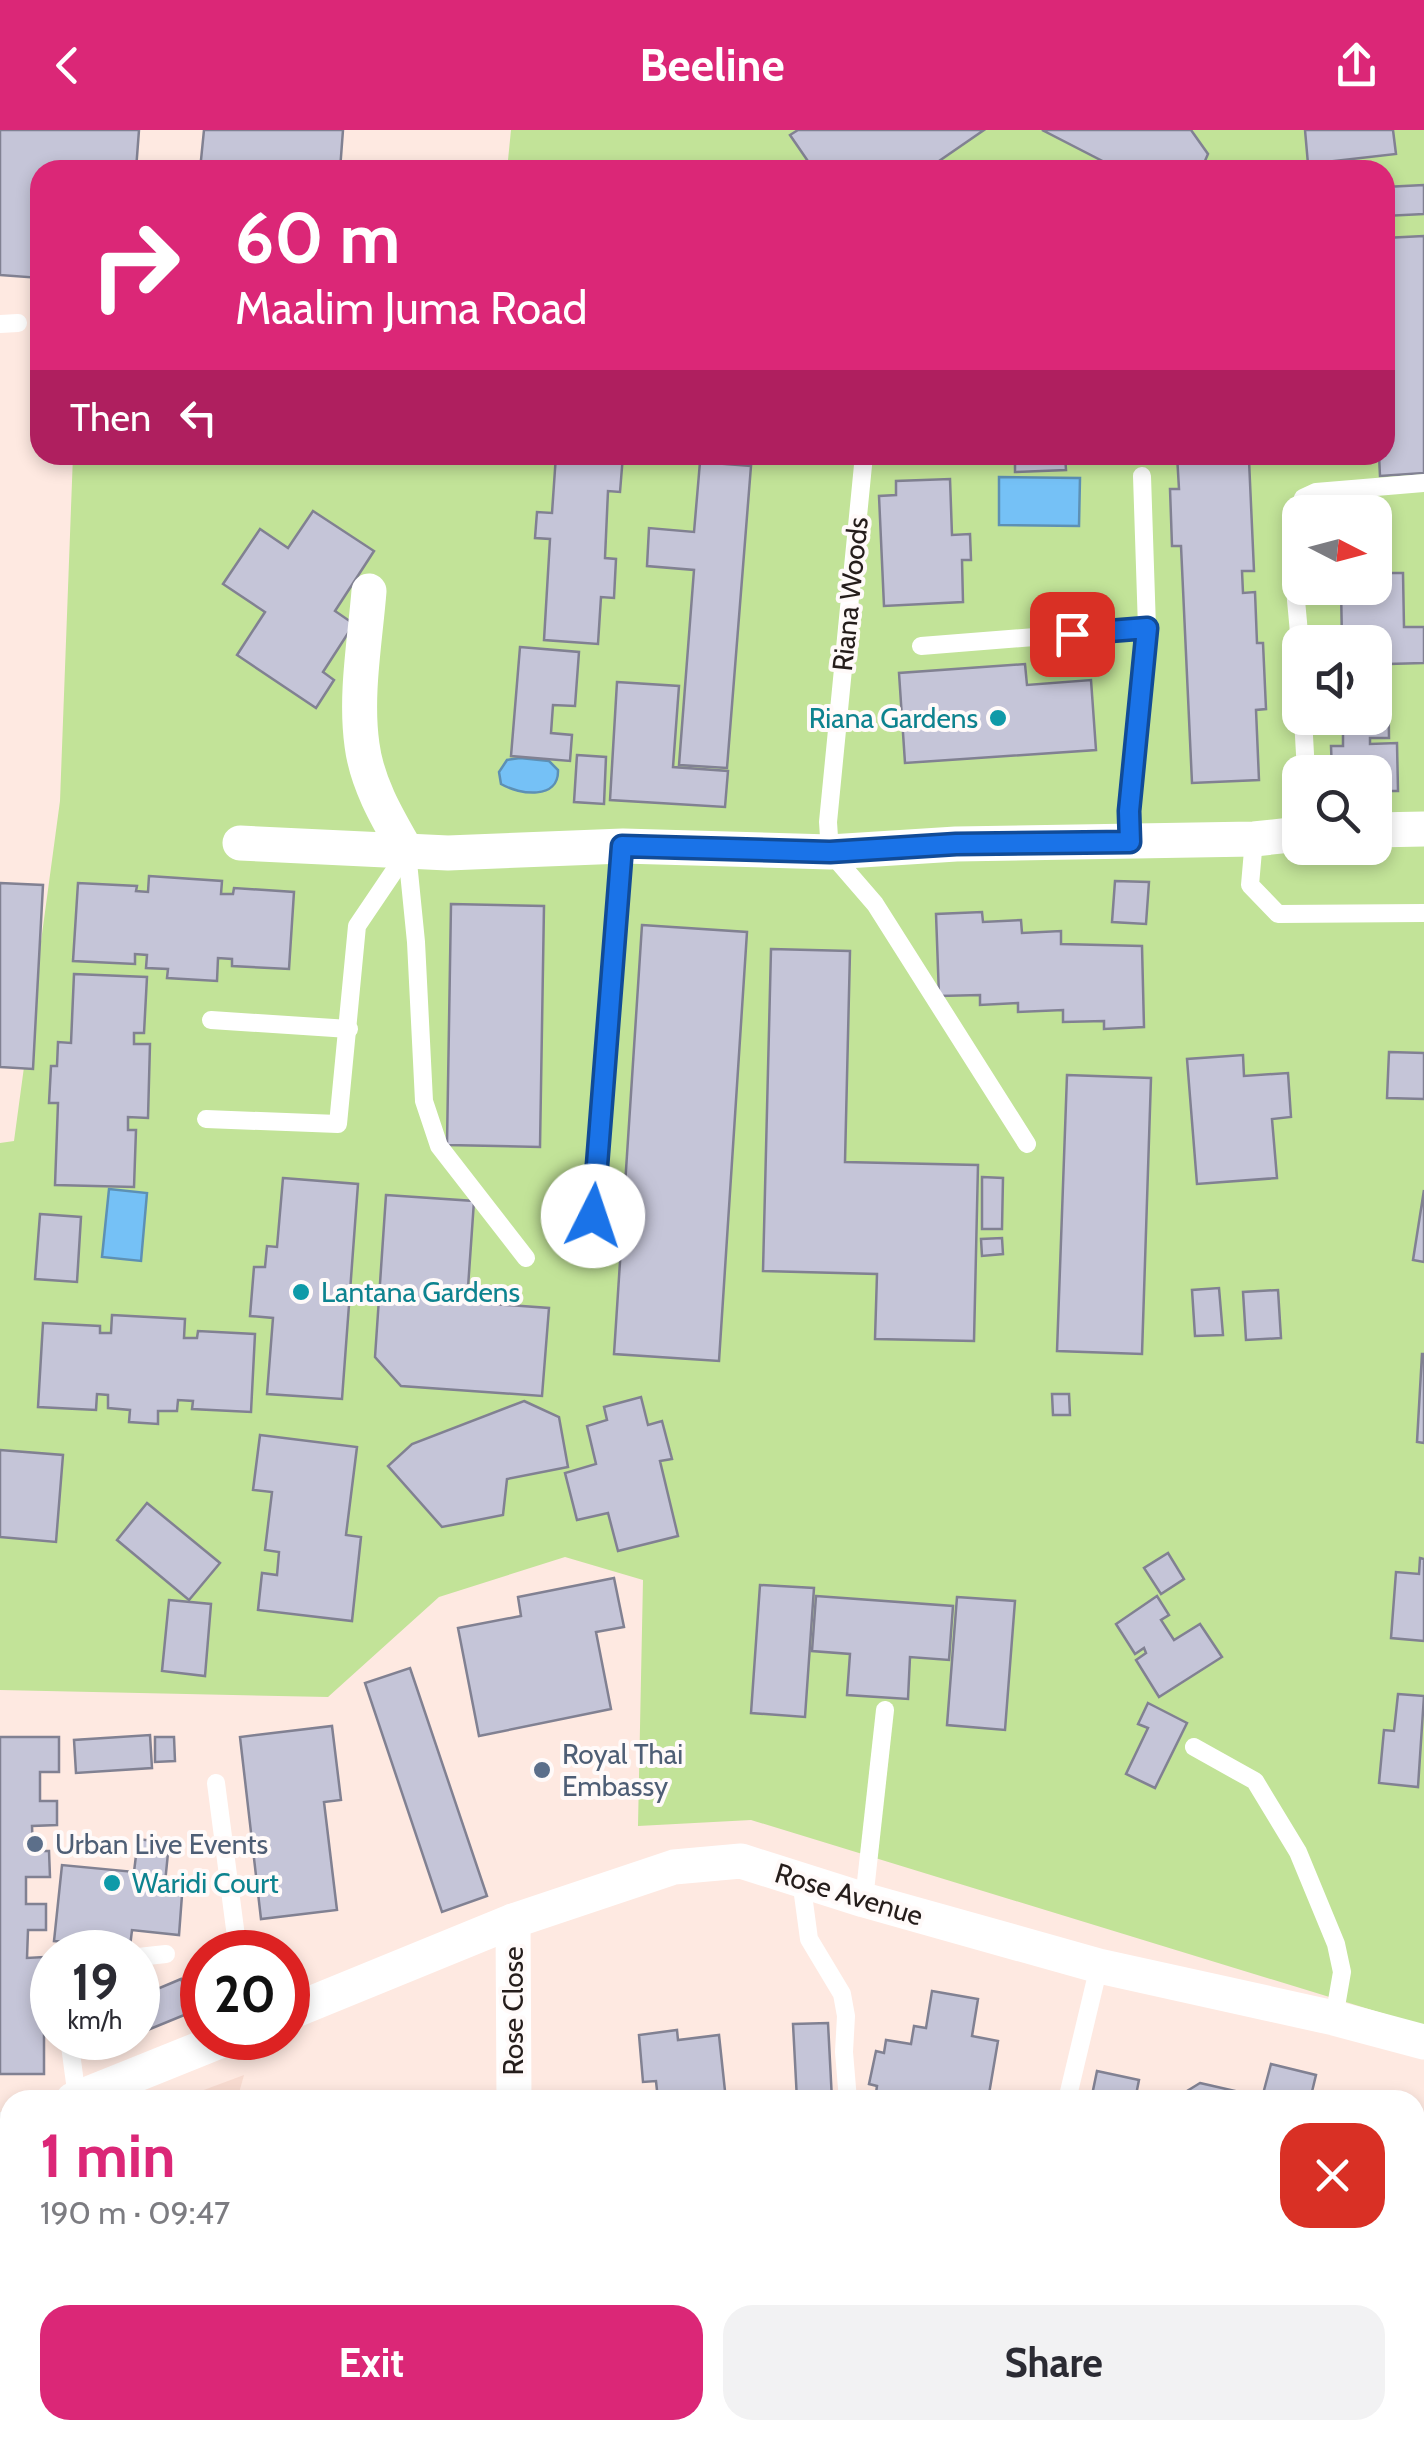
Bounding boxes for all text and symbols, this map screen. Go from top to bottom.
icon: back [40,38,95,93]
text: Beeline [639,38,785,92]
icon: share [1329,38,1384,93]
text: 60 m [235,195,400,281]
icon: right [70,200,200,330]
text: Maalim Juma Road [235,281,588,335]
icon: left [171,390,226,445]
text: Then [70,394,151,441]
north arrow [1282,495,1392,605]
map controls [1282,495,1392,865]
street label: Riana Woods [825,515,875,673]
pin [1030,592,1115,677]
icon: arrive [1045,607,1100,662]
button: sound [1282,625,1392,735]
place label: Riana Gardens [809,701,978,735]
marker: Riana Gardens [987,707,1009,729]
button: search [1282,755,1392,865]
position arrow [541,1164,645,1268]
place label: Lantana Gardens [321,1275,520,1309]
marker: Lantana Gardens [290,1281,312,1303]
place label: Royal Thai Embassy [562,1737,683,1803]
marker: Royal Thai Embassy [531,1759,553,1781]
place label: Urban Live Events [55,1827,268,1861]
marker: Urban Live Events [24,1833,46,1855]
street label: Rose Avenue [771,1855,927,1933]
place label: Waridi Court [132,1866,279,1900]
marker: Waridi Court [101,1872,123,1894]
speed limit sign: 20 [180,1930,310,2060]
street label: Rose Close [496,1946,530,2076]
text: 19 [72,1952,118,2013]
text: km/h [68,2005,122,2035]
text: 1 min [40,2119,175,2192]
button: close [1280,2123,1385,2228]
text: 190 m · 09:47 [40,2193,230,2232]
button: Exit [40,2305,703,2420]
button: Share [723,2305,1385,2420]

